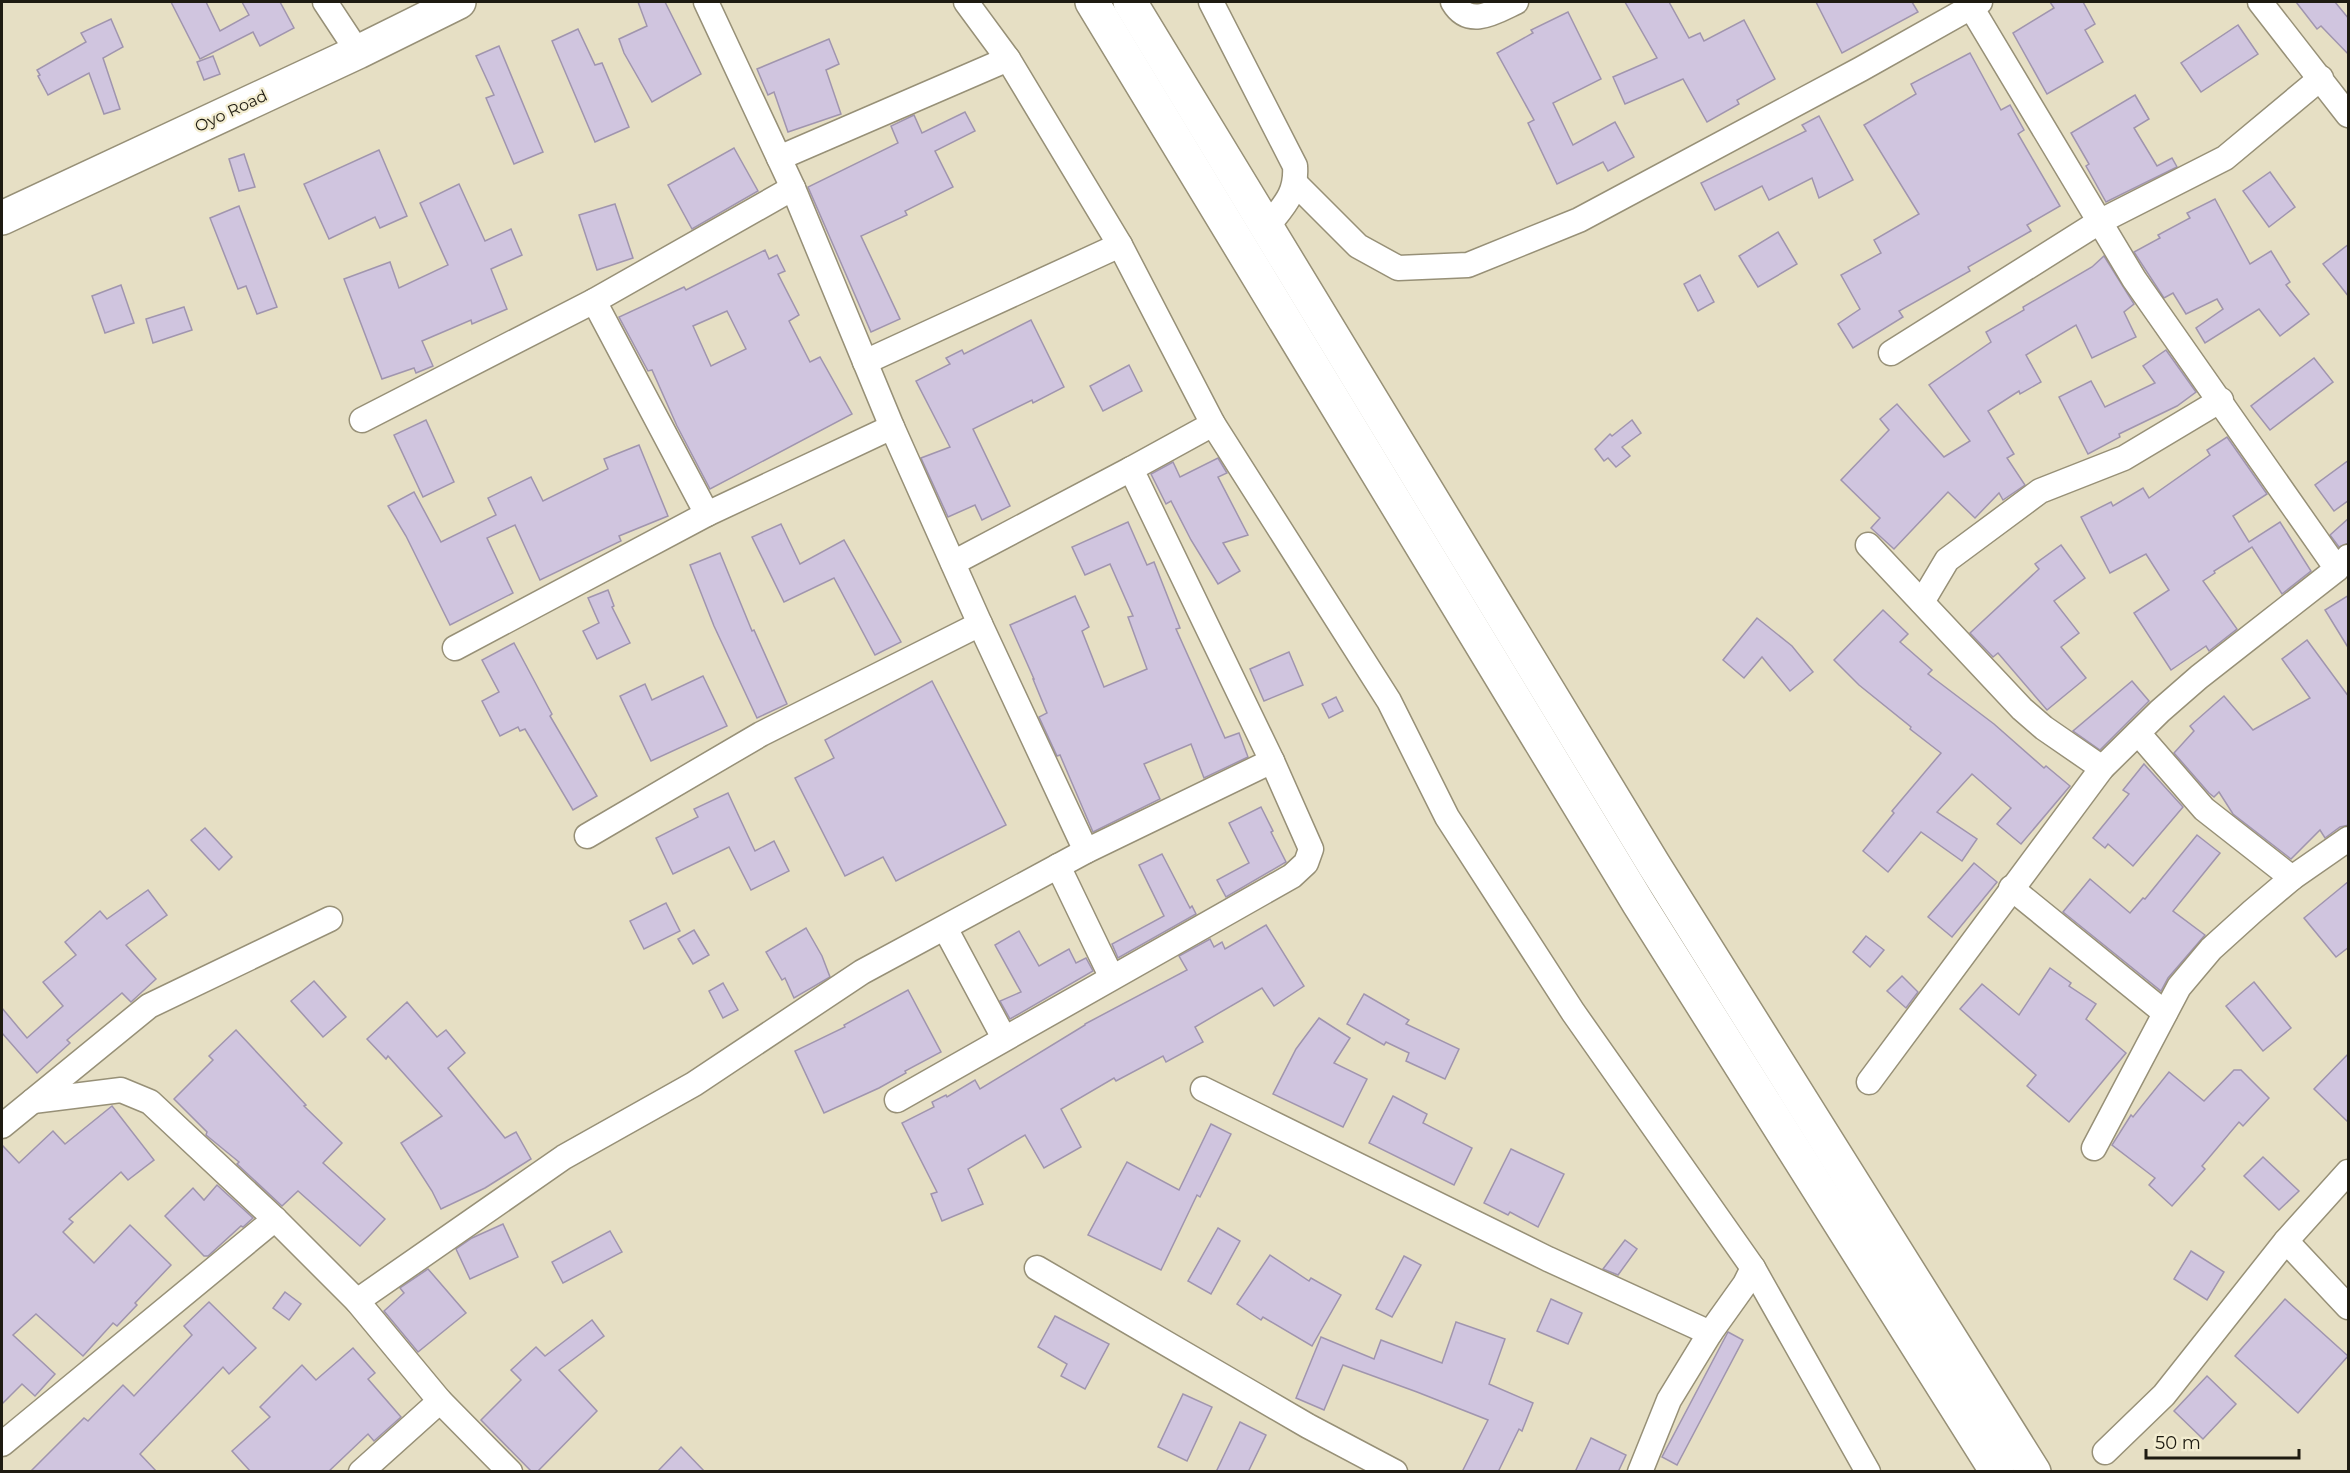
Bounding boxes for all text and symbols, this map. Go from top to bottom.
street label: Oyo Road [192,86,270,136]
scale bar [2146,1422,2299,1460]
text: 50 m [2155,1432,2201,1454]

